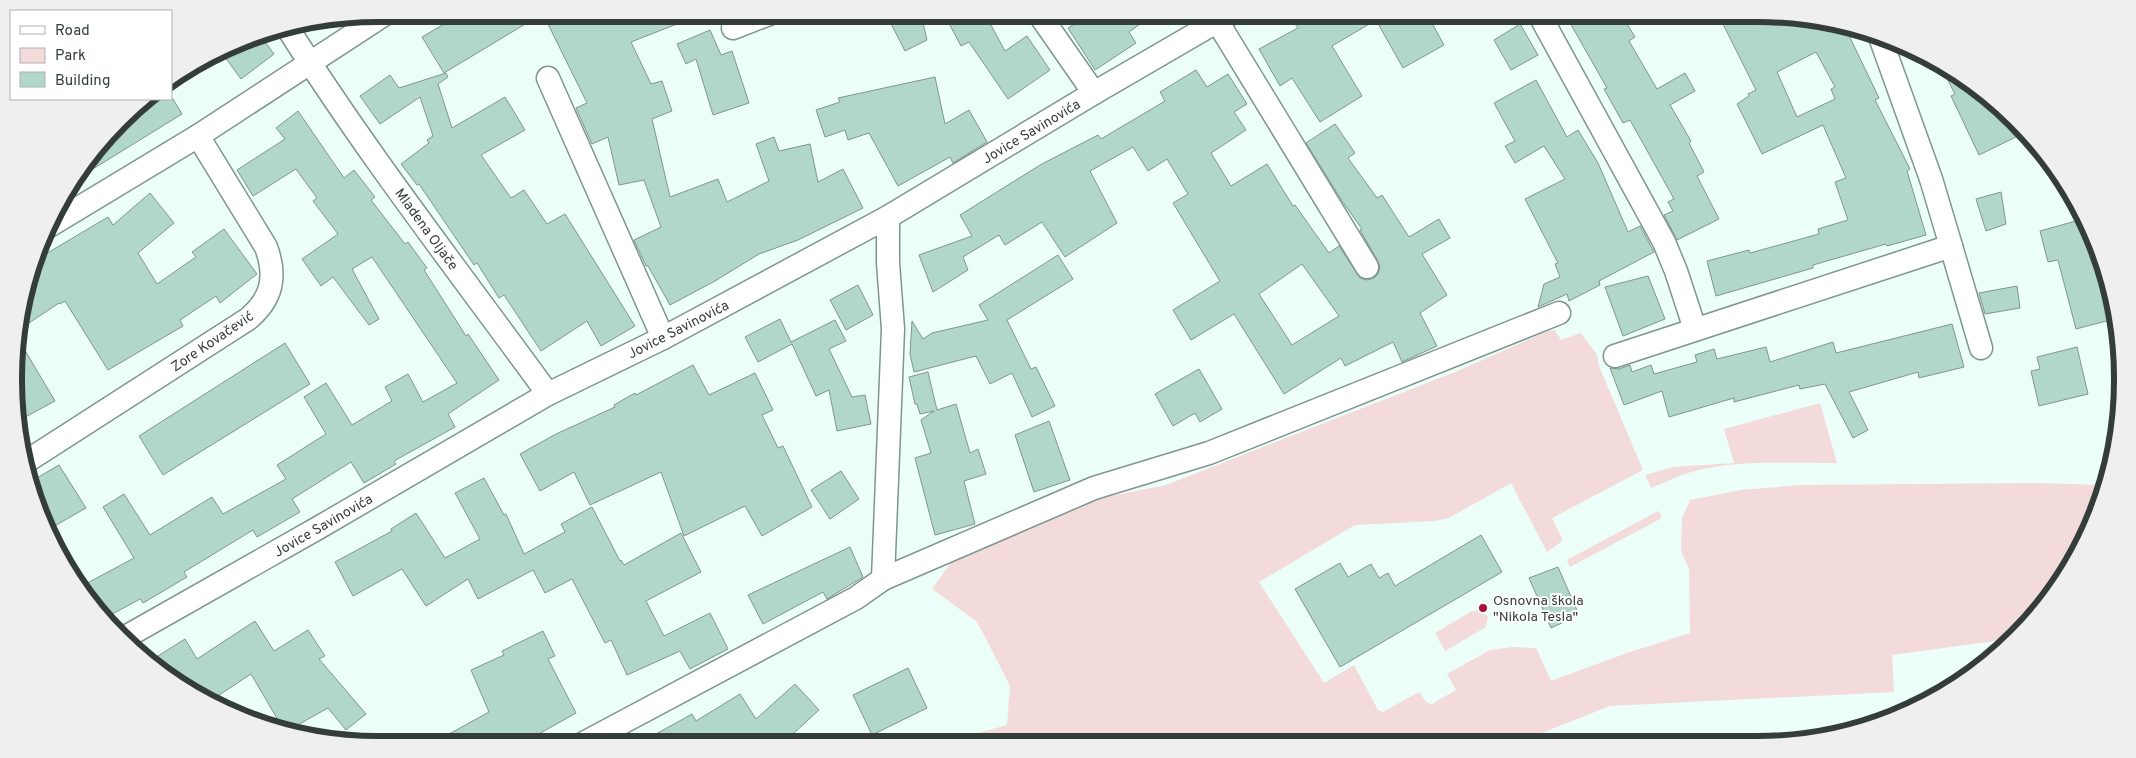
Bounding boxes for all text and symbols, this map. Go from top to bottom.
legend [10,10,172,100]
text: Road [55,22,90,41]
text: Park [55,47,86,66]
text: Building [55,72,110,91]
street label: Jovice Savinovića [980,96,1084,168]
street label: Mladena Oljače [390,186,461,274]
street label: Jovice Savinovića [625,298,732,363]
street label: Zore Kovačević [168,308,257,376]
street label: Jovice Savinovića [271,491,376,561]
place label: Osnovna škola "Nikola Tesla" [1493,593,1584,626]
marker: Osnovna škola "Nikola Tesla" [1477,602,1489,614]

